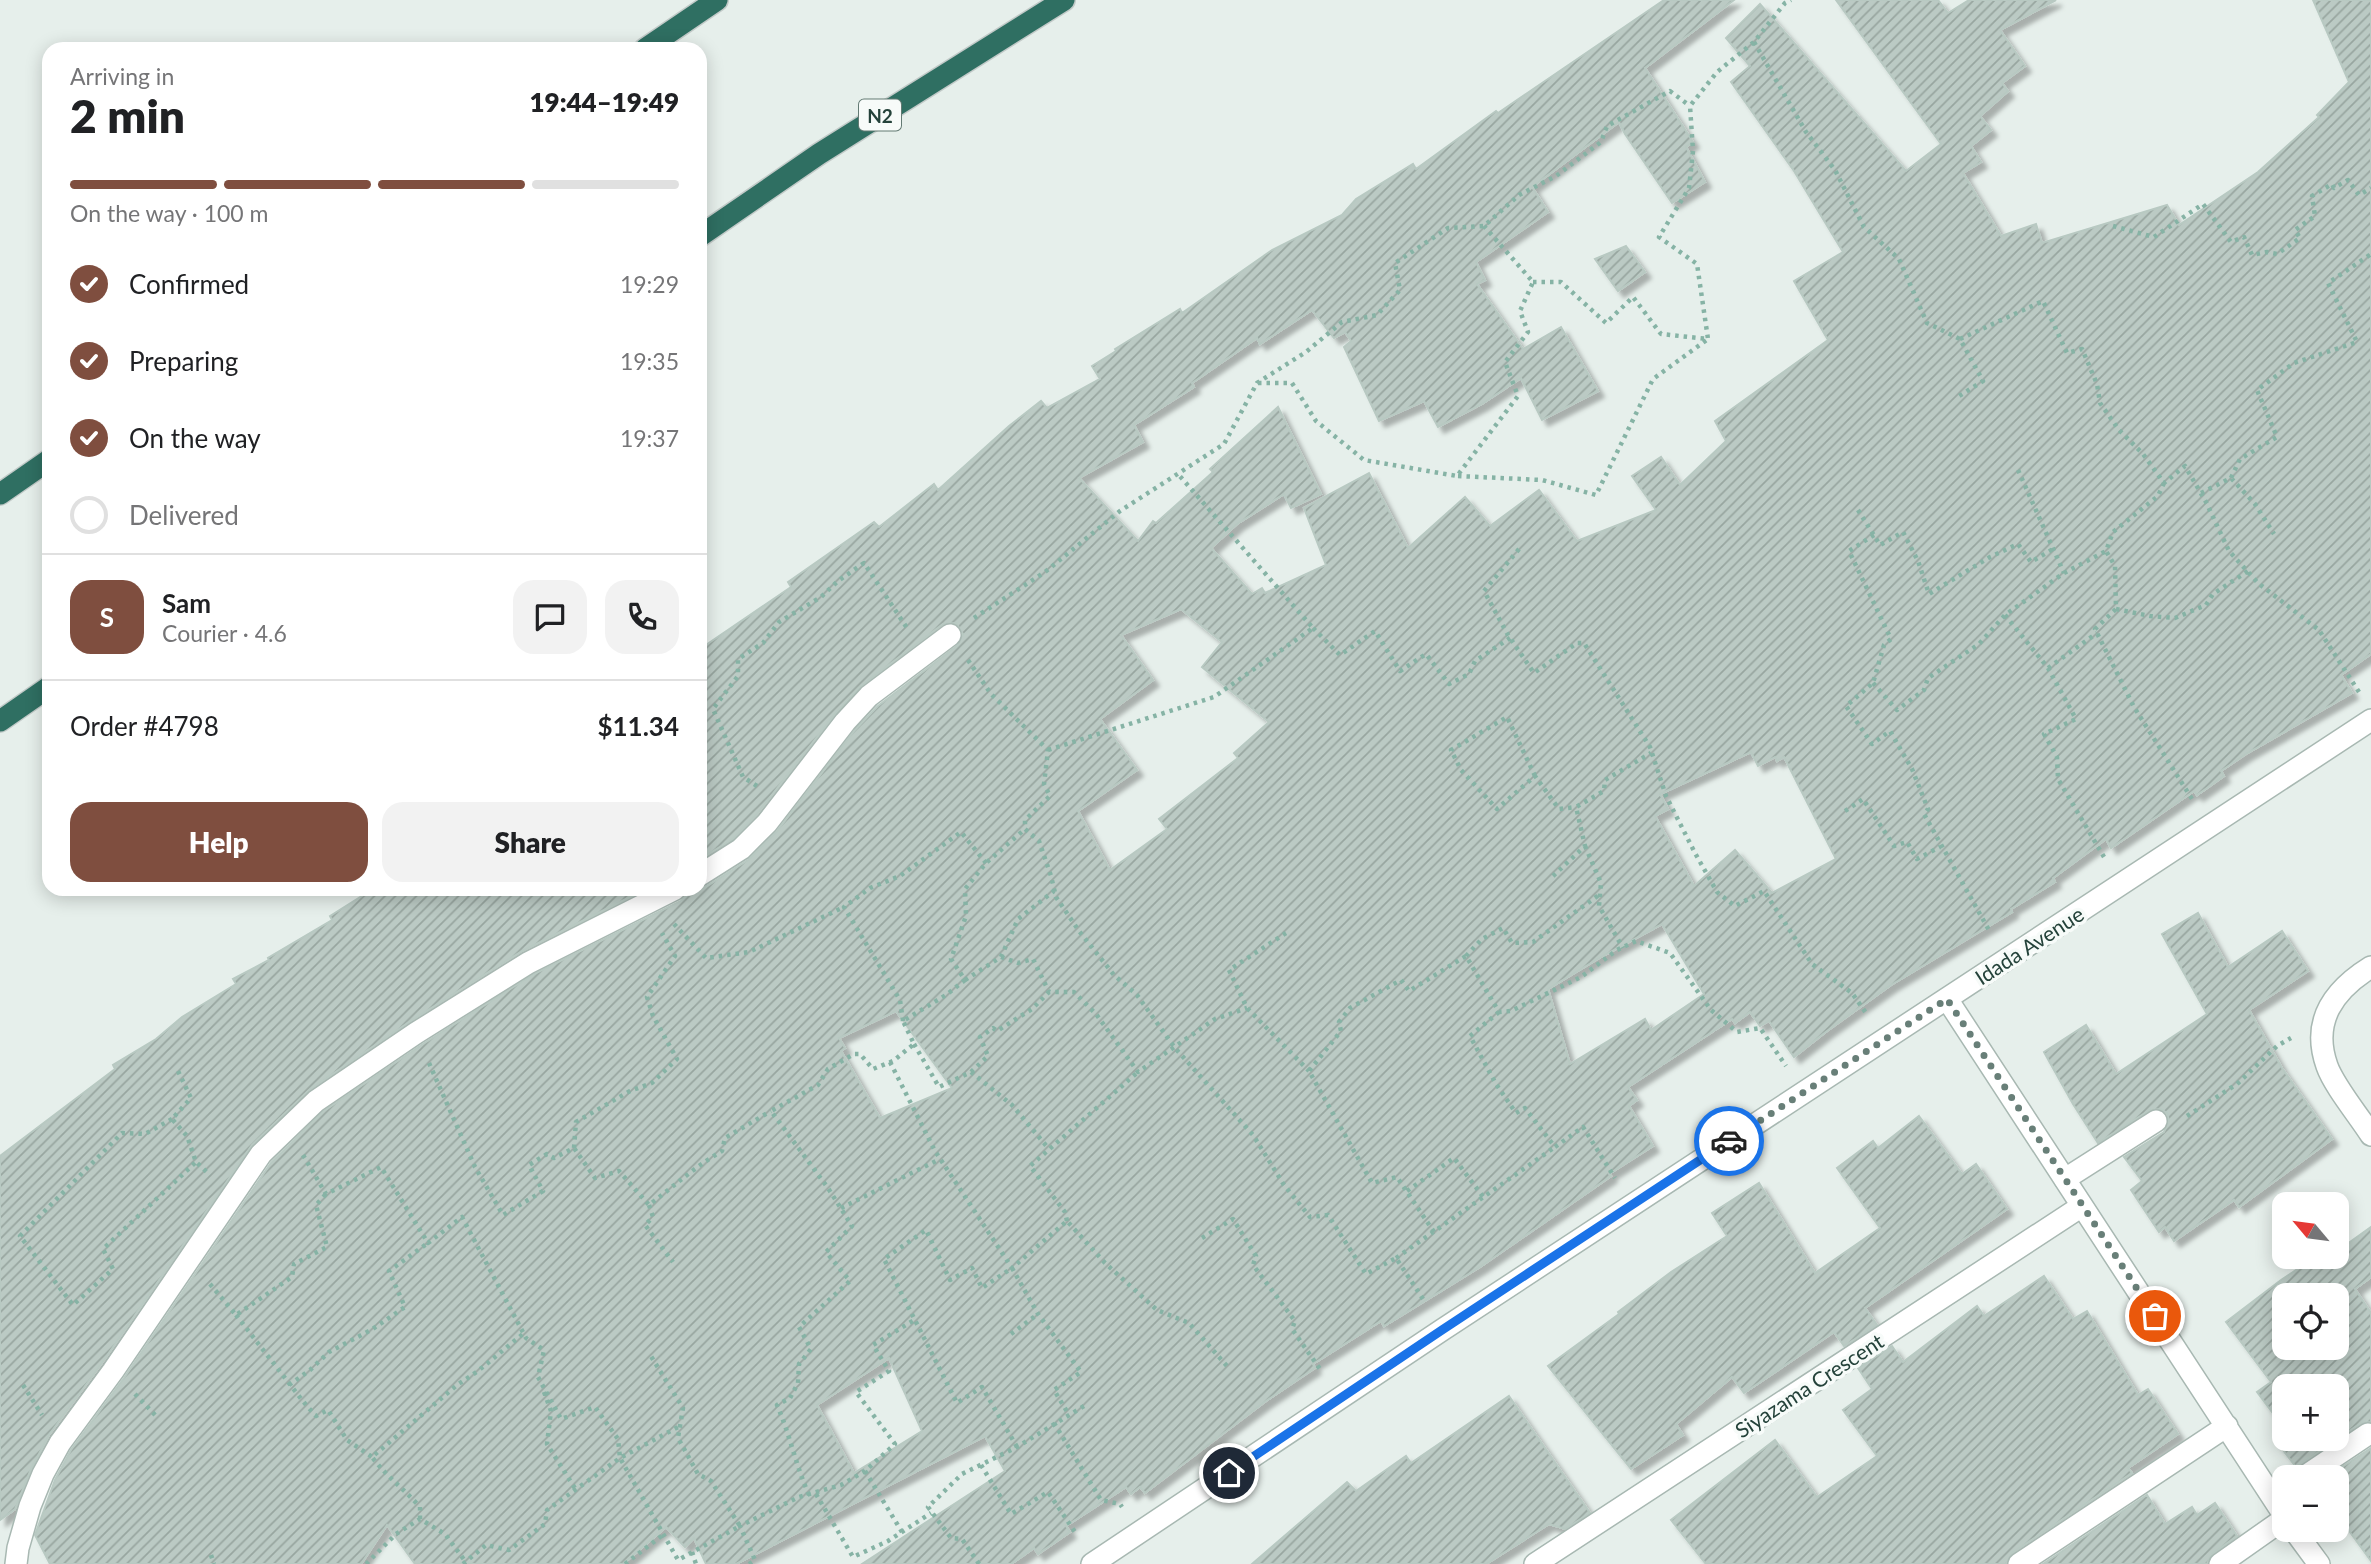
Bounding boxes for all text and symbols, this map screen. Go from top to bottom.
text: Arriving in [70,62,174,90]
text: 19:44–19:49 [529,86,679,118]
text: 2 min [70,88,185,143]
road number: N2 [859,99,901,130]
text: On the way · 100 m [70,199,269,227]
icon: check [70,265,108,303]
text: Confirmed [129,268,249,300]
text: 19:29 [620,270,679,298]
icon: check [70,342,108,380]
text: Preparing [129,345,238,377]
text: 19:35 [620,347,679,375]
icon: check [70,419,108,457]
text: On the way [129,422,261,454]
text: 19:37 [620,424,679,452]
text: Delivered [129,499,239,531]
button: chat [513,580,587,654]
button: phone [605,580,679,654]
text: Sam [162,587,211,619]
text: S [100,601,114,633]
text: Courier · 4.6 [162,619,287,647]
text: Order #4798 [70,710,219,742]
text: $11.34 [597,710,679,742]
button: Help [70,802,368,882]
button: Share [382,802,679,882]
street label: Idada Avenue [1970,901,2088,989]
courier [1694,1106,1764,1176]
icon: car [1710,1122,1748,1160]
north arrow [2272,1192,2348,1269]
map controls [2272,1192,2349,1542]
button: locate [2272,1283,2349,1360]
pin [2125,1286,2185,1346]
icon: bag [2136,1297,2174,1335]
street label: Siyazama Crescent [1730,1327,1888,1442]
button: + [2272,1374,2349,1451]
pin [1199,1443,1259,1503]
icon: home [1210,1454,1248,1492]
button: − [2272,1465,2349,1542]

